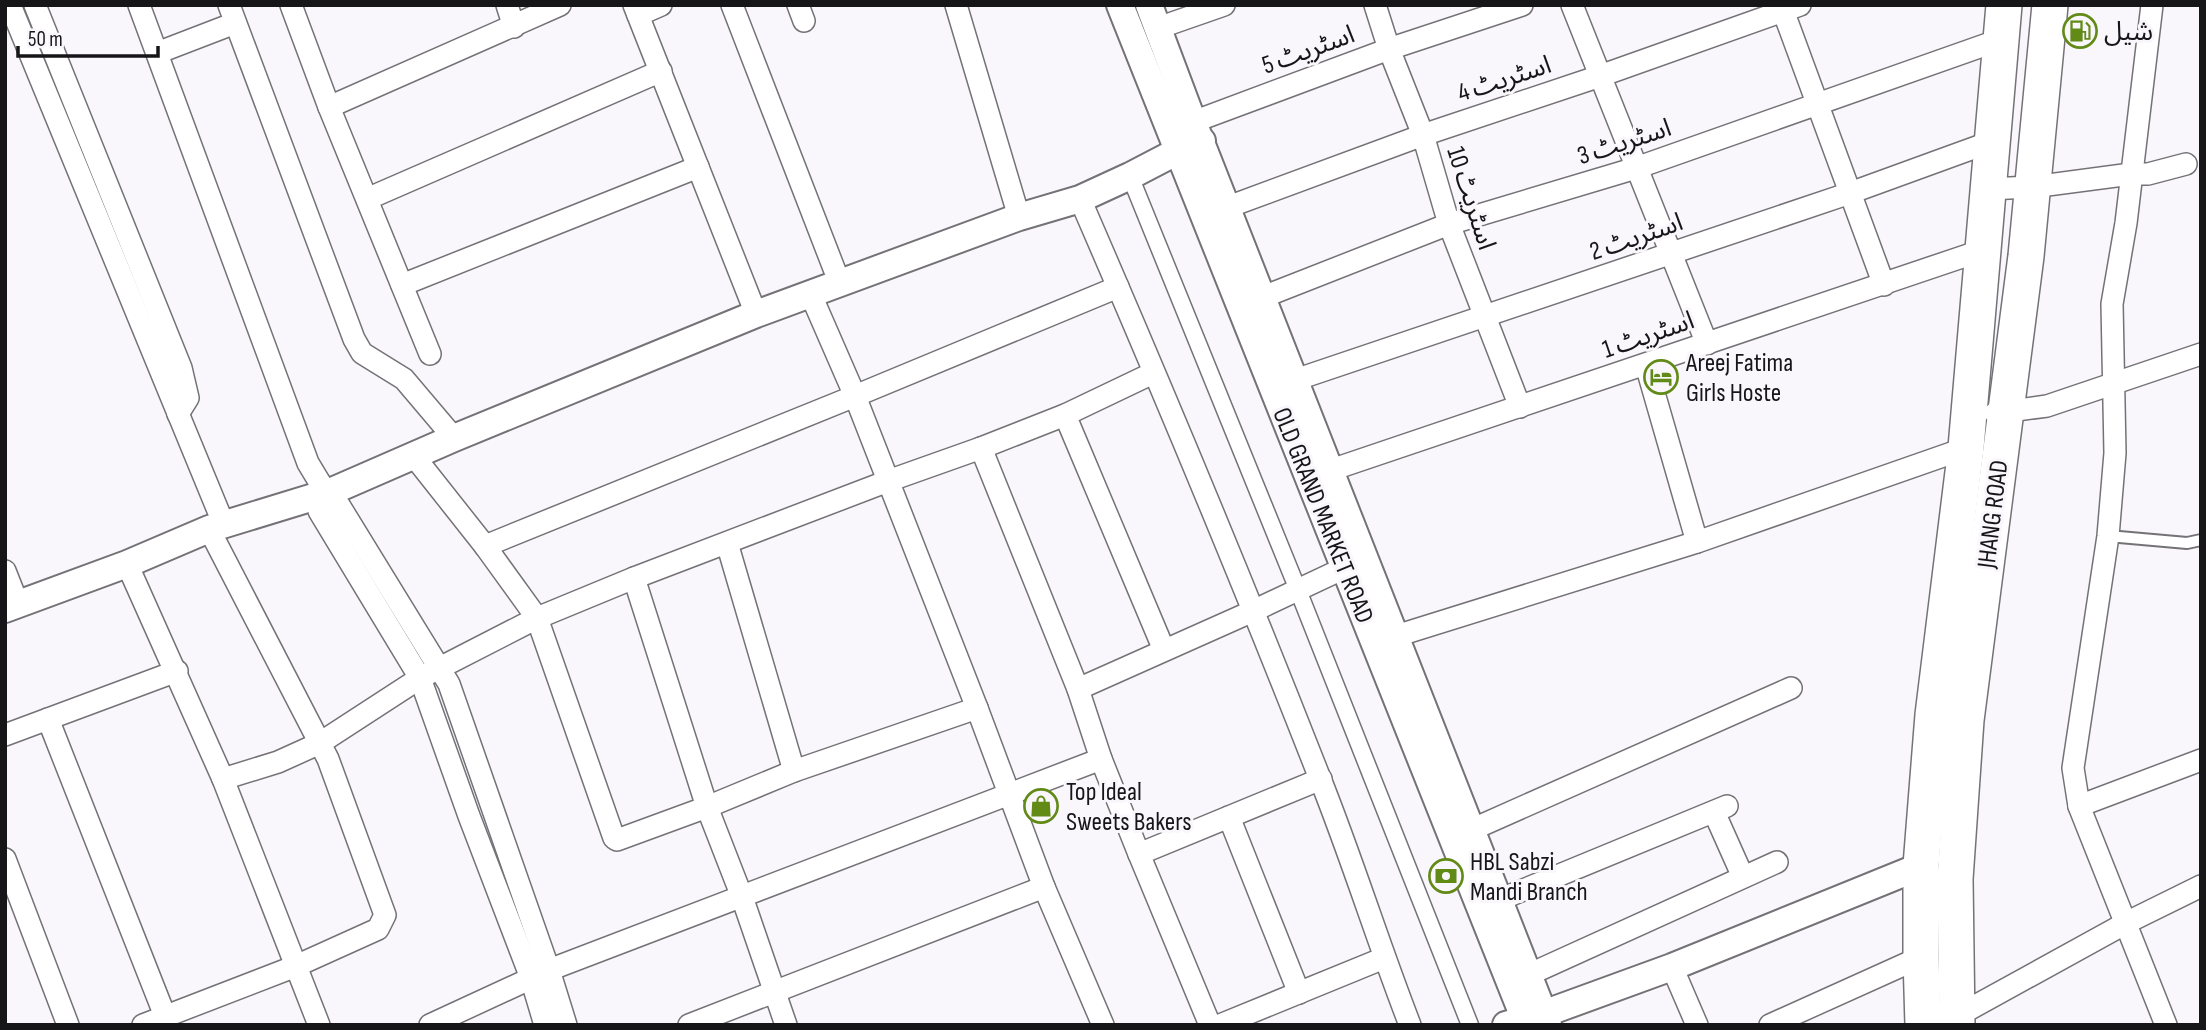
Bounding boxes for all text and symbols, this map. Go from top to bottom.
fuel station icon: شیل [2061,12,2099,50]
scale bar [18,14,158,58]
place label: شیل [2104,17,2153,48]
street label: اسٹریٹ 5 [1258,19,1359,81]
text: 50 m [28,27,63,52]
street label: اسٹریٹ 4 [1454,50,1555,109]
street label: اسٹریٹ 3 [1574,113,1675,172]
street label: اسٹریٹ 10 [1439,143,1502,254]
street label: اسٹریٹ 2 [1586,207,1687,268]
street label: اسٹریٹ 1 [1598,305,1699,366]
place label: Areej Fatima Girls Hoste [1685,348,1793,409]
hotel icon: Areej Fatima Girls Hoste [1642,358,1680,396]
street label: OLD GRAND MARKET ROAD [1265,403,1380,628]
street label: JHANG ROAD [1971,458,2015,571]
place label: Top Ideal Sweets Bakers [1066,777,1192,838]
shop icon: Top Ideal Sweets Bakers [1022,787,1060,825]
place label: HBL Sabzi Mandi Branch [1470,847,1588,908]
bank icon: HBL Sabzi Mandi Branch [1427,857,1465,895]

